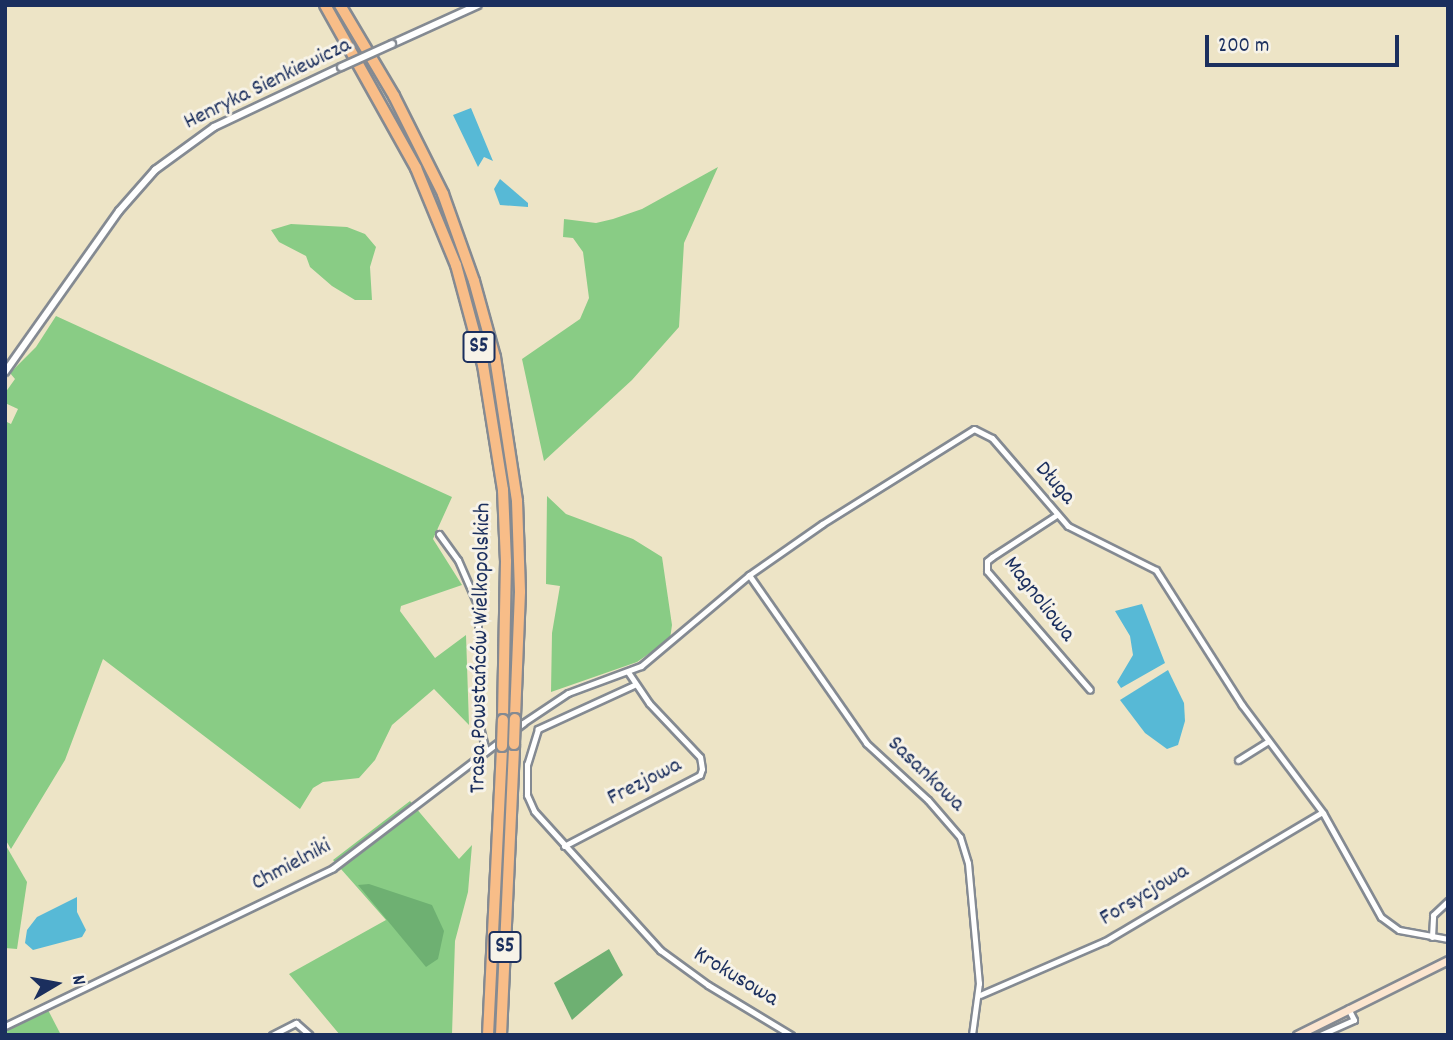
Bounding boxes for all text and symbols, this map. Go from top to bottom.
scale bar [1208,21,1402,65]
text: 200 m [1218,32,1269,62]
street label: Henryka Sienkiewicza [180,33,356,137]
road number: S5 [462,330,496,364]
street label: Długa [1028,457,1080,511]
street label: Trasa Powstańców Wielkopolskich [466,502,498,794]
street label: Magnoliowa [996,552,1080,648]
street label: Sasankowa [880,731,970,819]
street label: Frezjowa [603,753,687,813]
street label: Chmielniki [248,834,336,898]
street label: Forsycjowa [1095,859,1195,933]
road number: S5 [488,930,522,964]
street label: Krokusowa [687,942,783,1014]
north arrow [21,949,91,1019]
text: N [63,973,91,987]

